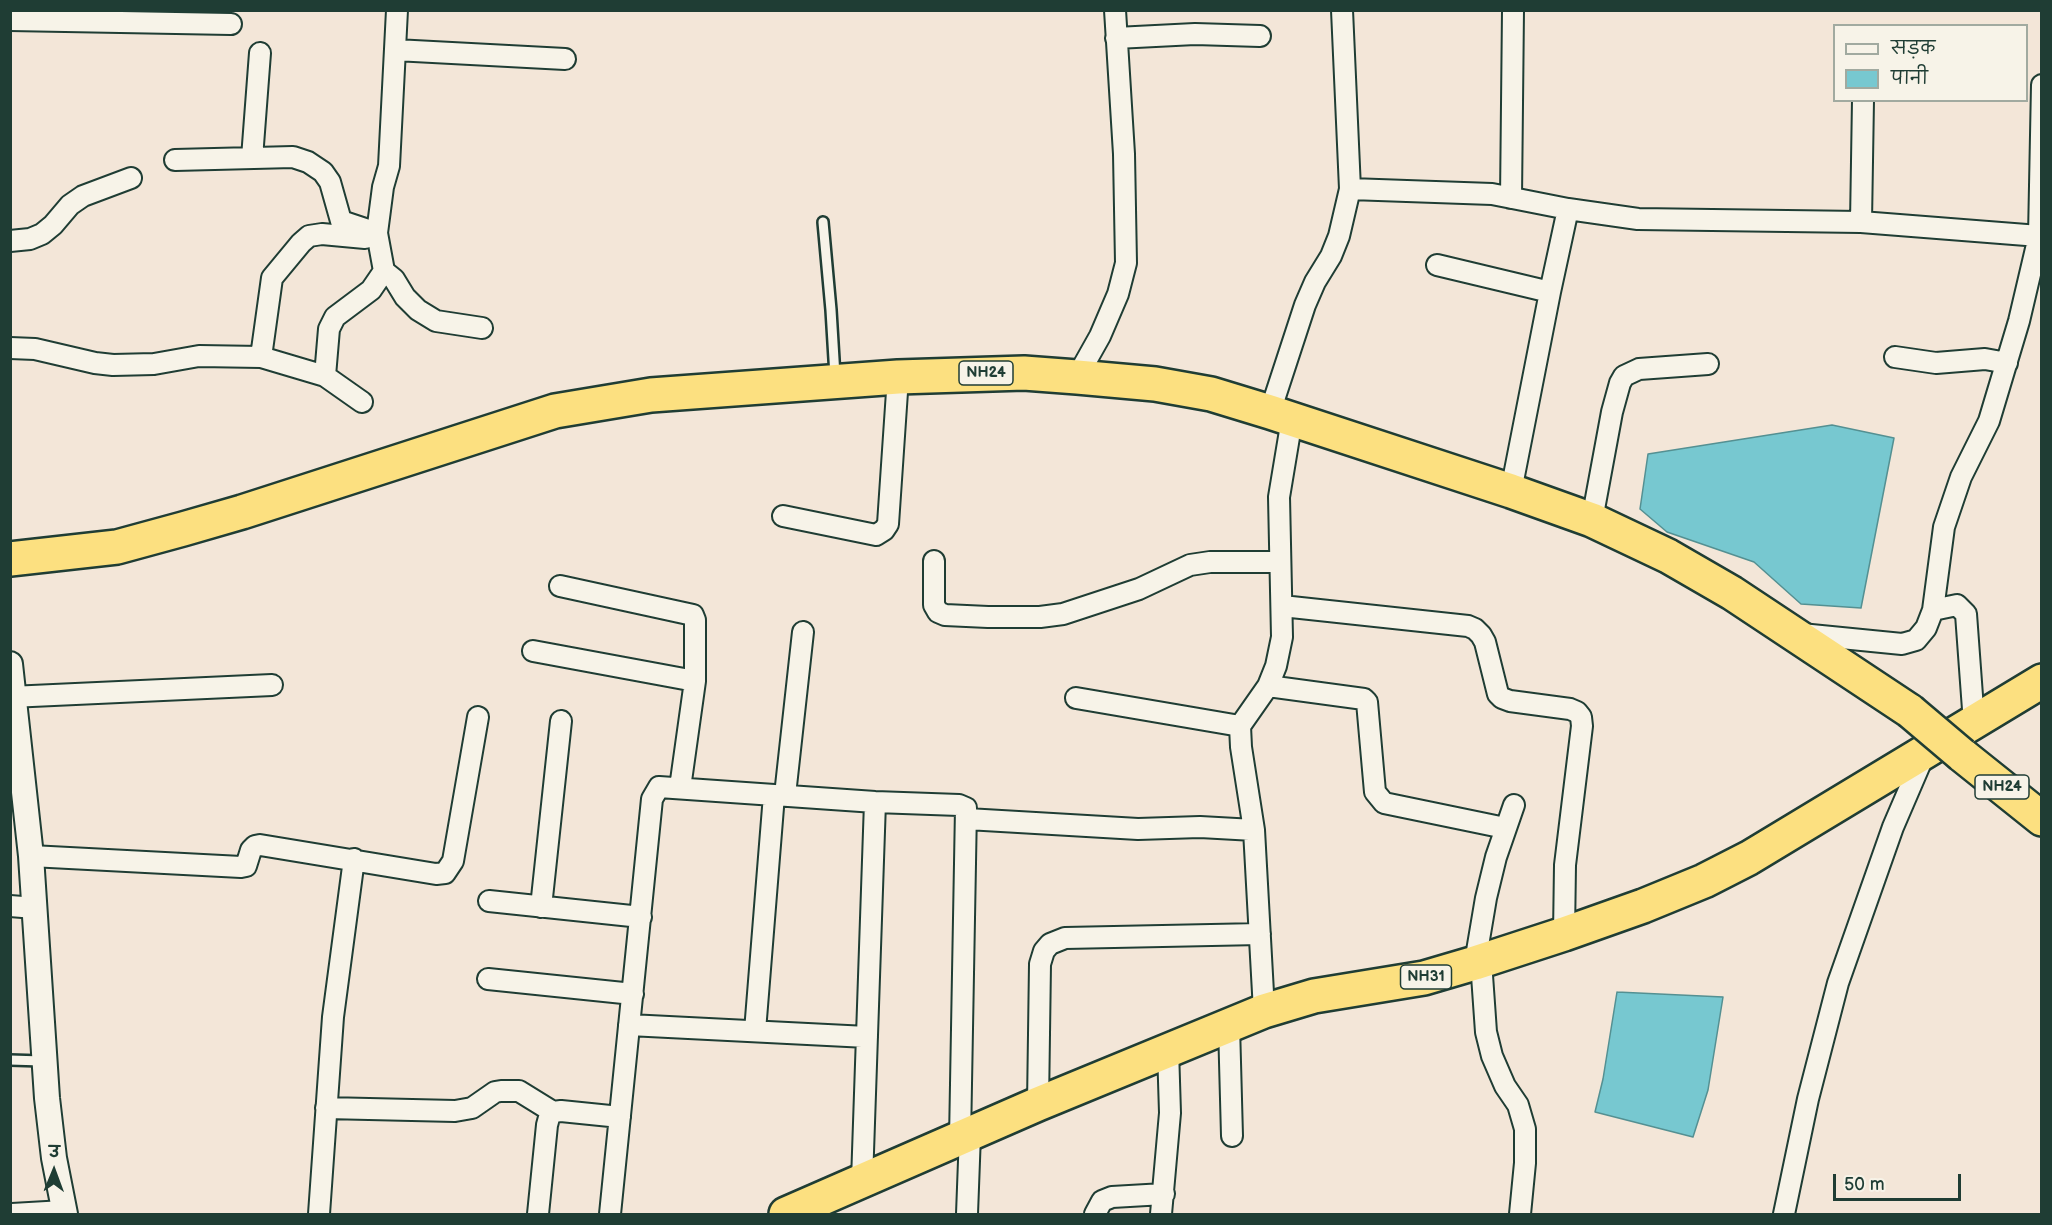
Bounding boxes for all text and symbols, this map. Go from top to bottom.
legend [1833,24,2028,102]
text: सड़क [1891,38,1935,59]
text: पानी [1891,68,1928,89]
road number: NH24 [959,361,1013,385]
road number: NH24 [1975,775,2029,799]
road number: NH31 [1400,965,1452,989]
north arrow [24,1141,84,1201]
text: उ [49,1143,60,1162]
scale bar [1836,1162,1964,1200]
text: 50 m [1844,1174,1885,1195]

